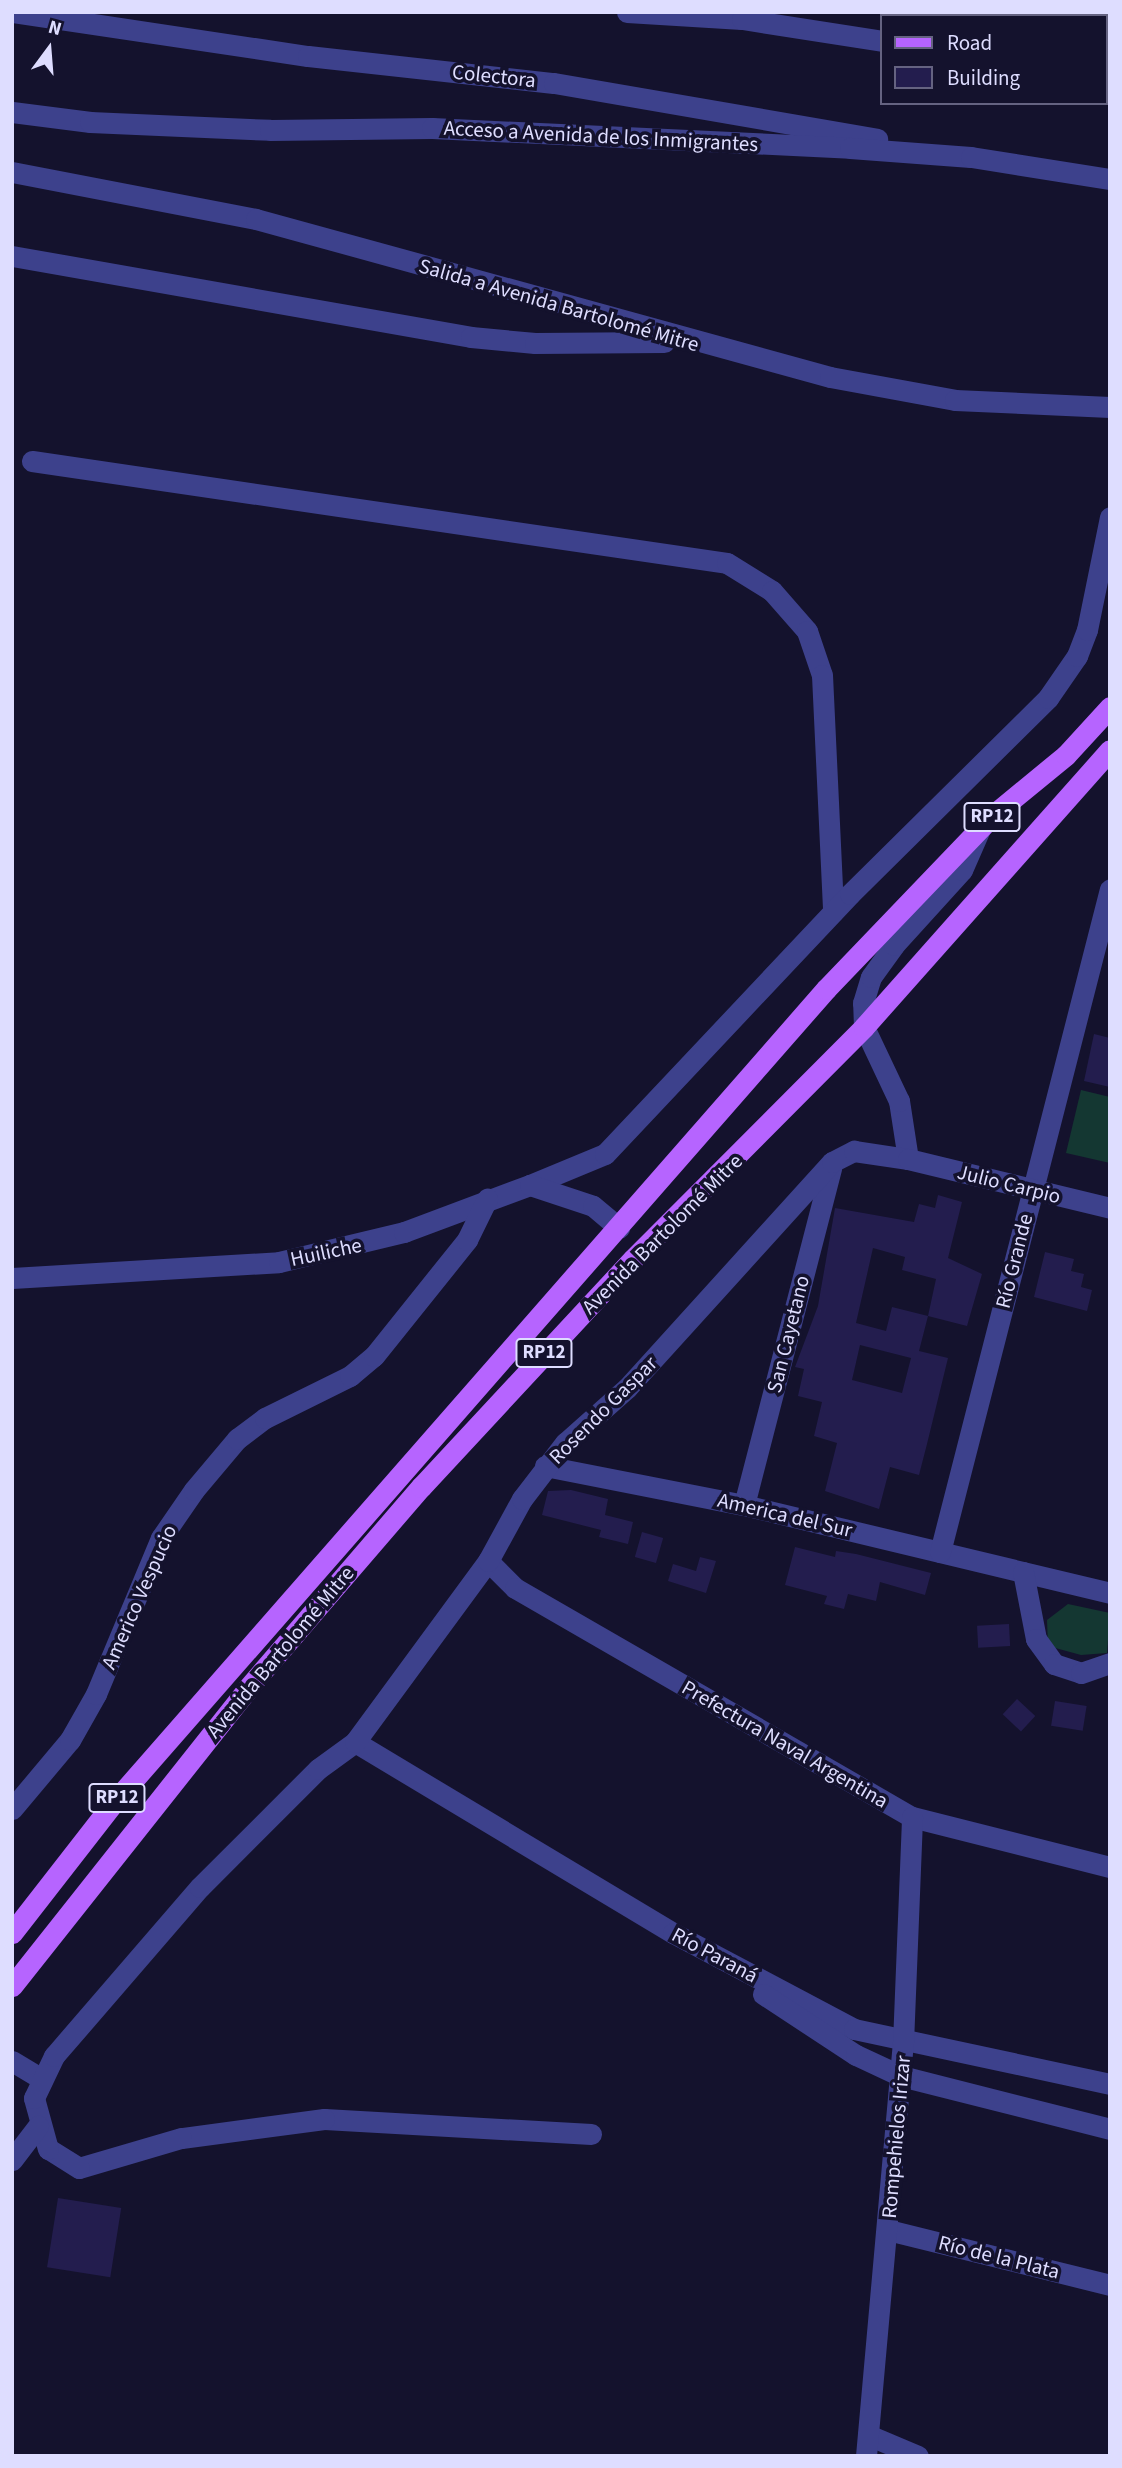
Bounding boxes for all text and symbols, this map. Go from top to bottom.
north arrow [14,14,84,84]
text: N [45,14,65,43]
legend [880,14,1108,105]
text: Road [947,28,992,58]
street label: Colectora [451,59,537,93]
text: Building [947,63,1020,93]
street label: Acceso a Avenida de los Inmigrantes [443,115,759,157]
street label: Salida a Avenida Bartolomé Mitre [416,253,702,357]
road number: RP12 [962,802,1022,832]
street label: Avenida Bartolomé Mitre [576,1148,748,1320]
street label: Julio Carpio [955,1159,1063,1209]
street label: Río Grande [990,1211,1038,1311]
street label: Huiliche [288,1232,364,1272]
street label: San Cayetano [761,1273,815,1395]
road number: RP12 [514,1338,574,1368]
street label: Rosendo Gaspar [544,1351,662,1469]
street label: America del Sur [715,1487,855,1543]
street label: Americo Vespucio [96,1521,182,1673]
street label: Avenida Bartolomé Mitre [201,1561,359,1743]
street label: Prefectura Naval Argentina [677,1675,893,1813]
road number: RP12 [87,1782,147,1814]
street label: Río Paraná [668,1922,762,1988]
street label: Rompehielos Irizar [876,2054,916,2220]
street label: Río de la Plata [936,2230,1062,2284]

